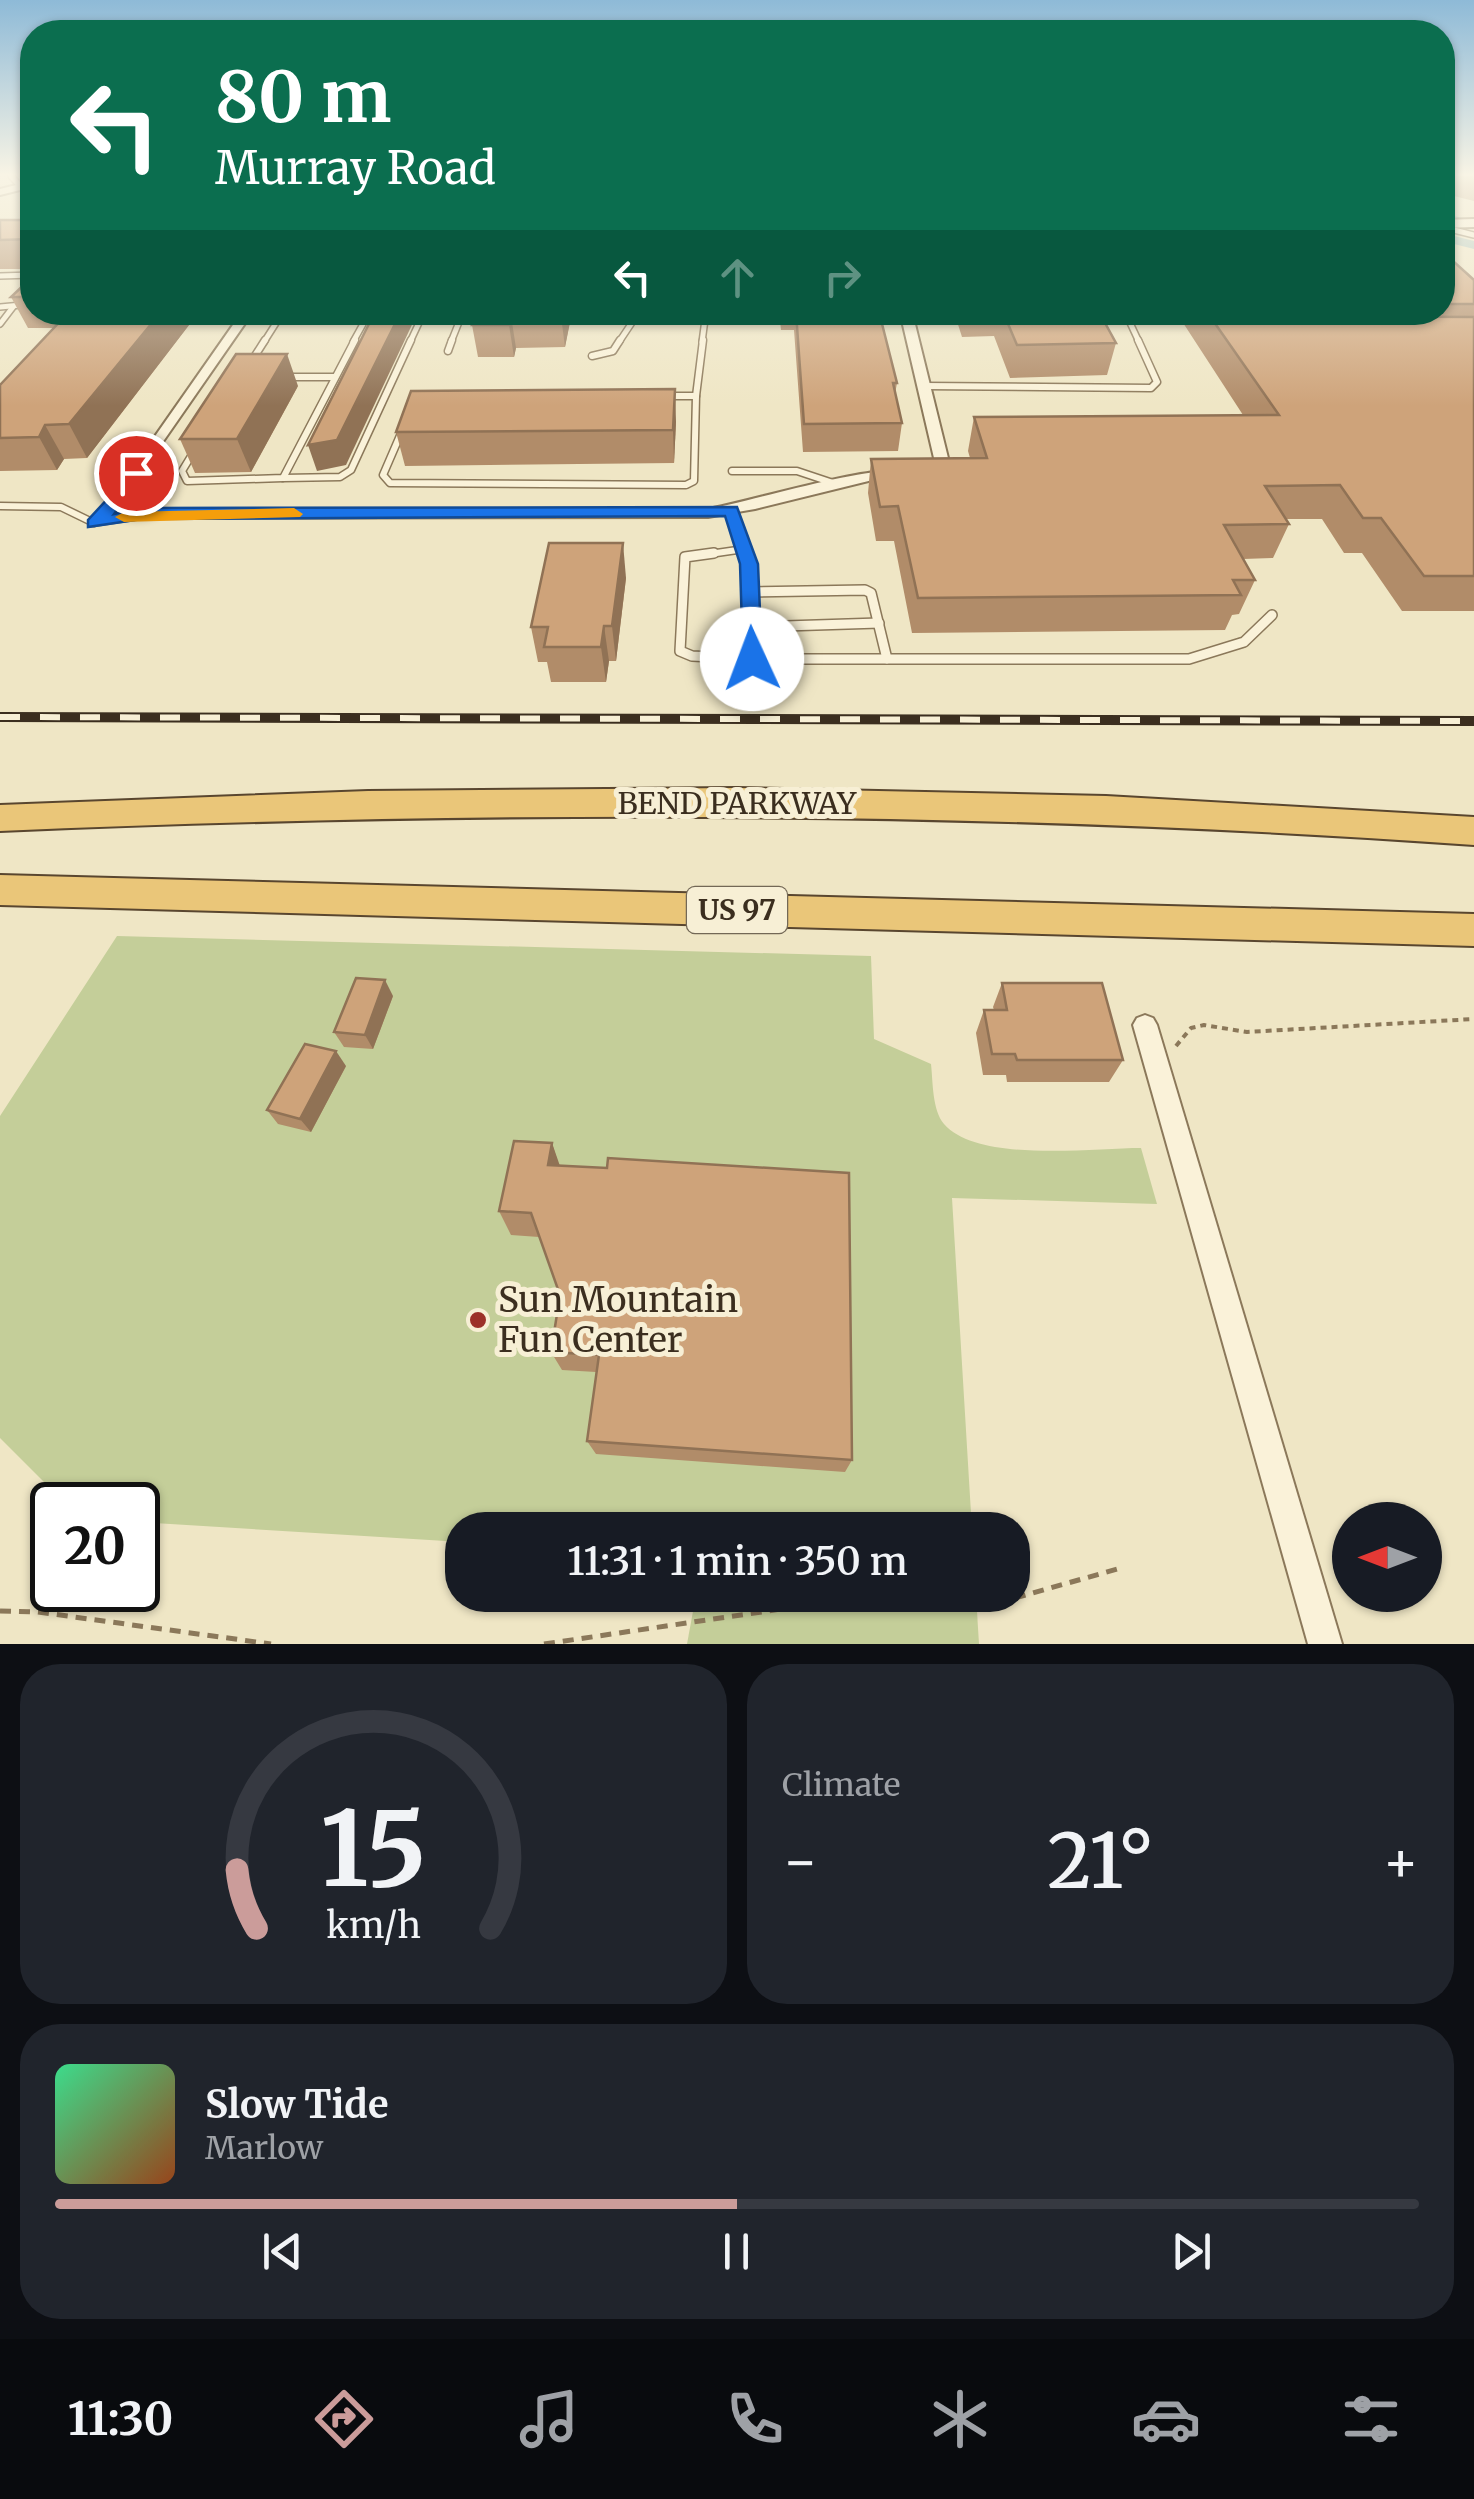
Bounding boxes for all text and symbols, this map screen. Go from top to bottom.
text: 80 m [215,53,391,141]
icon: left [50,60,180,190]
text: Murray Road [215,140,496,196]
icon: left [605,250,660,305]
icon: ahead [710,250,765,305]
icon: right [815,250,870,305]
pin [94,431,179,516]
icon: arrive [109,446,164,501]
position arrow [700,607,804,711]
street label: BEND PARKWAY [618,784,857,822]
road number: US 97 [687,887,787,933]
place label: Sun Mountain Fun Center [498,1278,738,1362]
marker: Sun Mountain Fun Center [467,1309,489,1331]
speed limit sign: 20 [30,1482,160,1612]
north arrow [1332,1502,1442,1612]
map controls [1332,1502,1442,1612]
text: 11:31 · 1 min · 350 m [567,1538,908,1585]
text: Climate [782,1765,900,1805]
text: 15 [320,1784,427,1914]
text: 21° [1047,1814,1154,1908]
text: − [782,1827,819,1896]
text: + [1382,1827,1419,1896]
text: km/h [326,1903,421,1948]
text: Slow Tide [205,2081,389,2128]
text: Marlow [205,2128,323,2168]
icon: previous [255,2224,310,2279]
icon: pause [709,2224,764,2279]
icon: next [1164,2224,1219,2279]
icon: directions [309,2384,379,2454]
icon: music [514,2384,584,2454]
icon: phone [720,2384,790,2454]
icon: climate [925,2384,995,2454]
icon: car [1131,2384,1201,2454]
icon: filters [1336,2384,1406,2454]
text: 11:30 [68,2391,173,2447]

